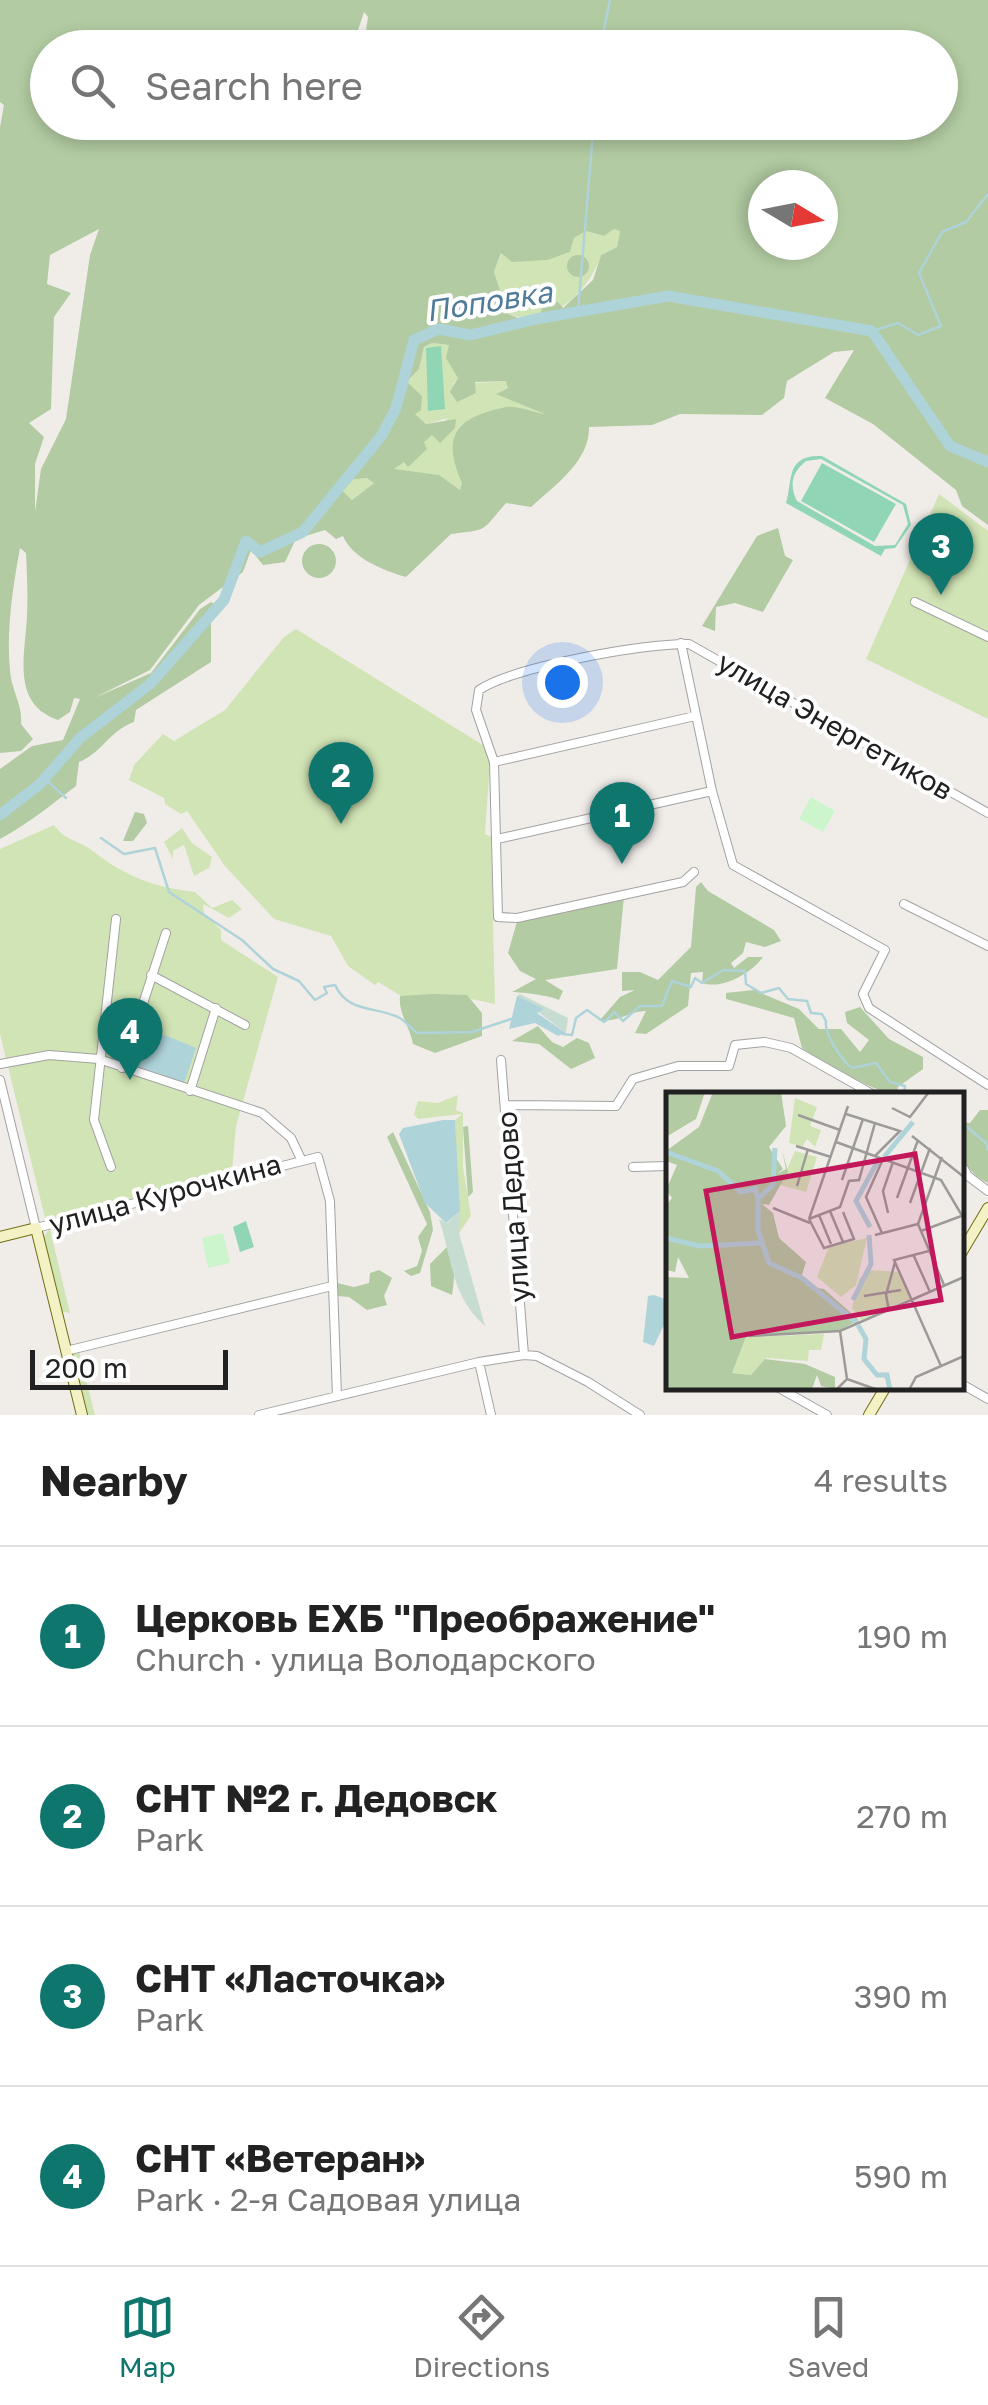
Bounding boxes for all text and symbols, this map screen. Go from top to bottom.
search box [30,30,958,140]
icon: search [65,58,120,113]
text: Search here [145,63,363,108]
north arrow [748,170,838,260]
water label: Поповка [423,273,556,329]
pin: 3 [908,512,974,595]
street label: улица Энергетиков [712,645,959,806]
your location [537,657,588,708]
pin: 2 [308,742,374,824]
pin: 1 [590,782,654,864]
pin: 4 [98,998,162,1080]
inset map [666,1092,963,1390]
street label: улица Дедово [489,1110,536,1304]
street label: улица Курочкина [45,1147,284,1240]
scale bar [30,1345,228,1390]
text: 200 m [45,1351,128,1384]
text: Nearby [40,1455,188,1505]
text: 4 results [814,1461,948,1499]
text: Церковь ЕХБ "Преображение" [135,1595,715,1640]
text: 1 [64,1617,81,1655]
text: 190 m [857,1617,948,1655]
text: Church · улица Володарского [135,1640,596,1678]
text: СНТ №2 г. Дедовск [135,1775,498,1820]
text: 2 [63,1797,82,1835]
text: 270 m [856,1797,948,1835]
text: Park [135,1820,204,1858]
text: СНТ «Ласточка» [135,1955,445,2000]
text: 3 [63,1977,82,2015]
text: 390 m [854,1977,948,2015]
text: Park [135,2000,204,2038]
text: СНТ «Ветеран» [135,2135,425,2180]
text: 4 [62,2157,83,2195]
text: 590 m [854,2157,948,2195]
text: Park · 2-я Садовая улица [135,2180,521,2218]
tab: Map [119,2290,176,2383]
tab: Directions [413,2290,550,2383]
tab: Saved [787,2290,869,2383]

